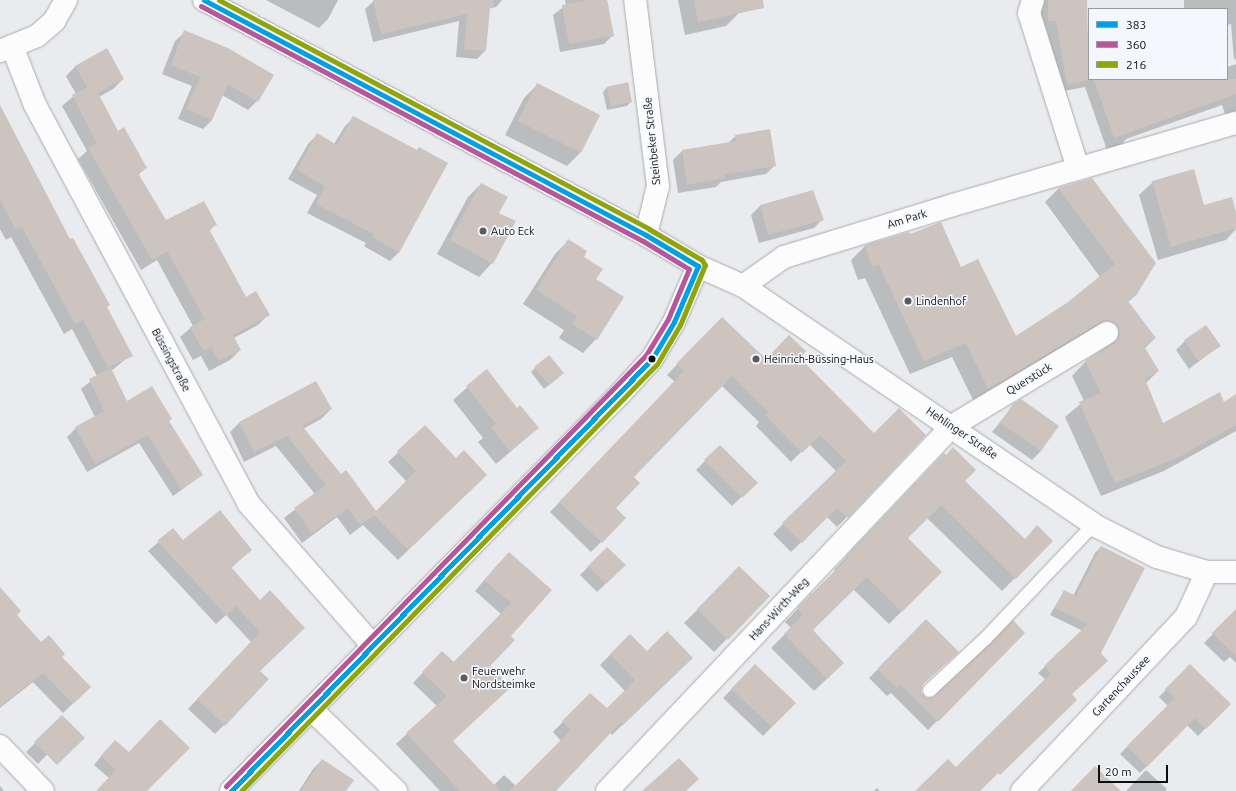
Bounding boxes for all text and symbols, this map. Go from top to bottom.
legend [1088,8,1228,80]
text: 383 [1126,18,1146,31]
text: 360 [1126,38,1146,51]
text: 216 [1126,58,1146,71]
street label: Steinbeker Straße [641,96,663,186]
street label: Am Park [885,207,929,231]
place label: Auto Eck [491,224,535,238]
marker: Auto Eck [478,226,488,236]
place label: Lindenhof [916,294,966,308]
marker: Lindenhof [903,296,913,306]
street label: Büssingstraße [149,326,193,394]
place label: Heinrich-Büssing-Haus [764,352,874,366]
unlabelled marker [647,354,657,364]
marker: Heinrich-Büssing-Haus [751,354,761,364]
street label: Querstück [1004,360,1054,398]
street label: Hehlinger Straße [924,404,1000,462]
street label: Hans-Wirth-Weg [747,575,811,643]
street label: Gartenchaussee [1089,653,1153,719]
place label: Feuerwehr Nordsteimke [472,665,536,691]
marker: Feuerwehr Nordsteimke [459,673,469,683]
scale bar [1100,757,1170,783]
text: 20 m [1105,765,1132,778]

